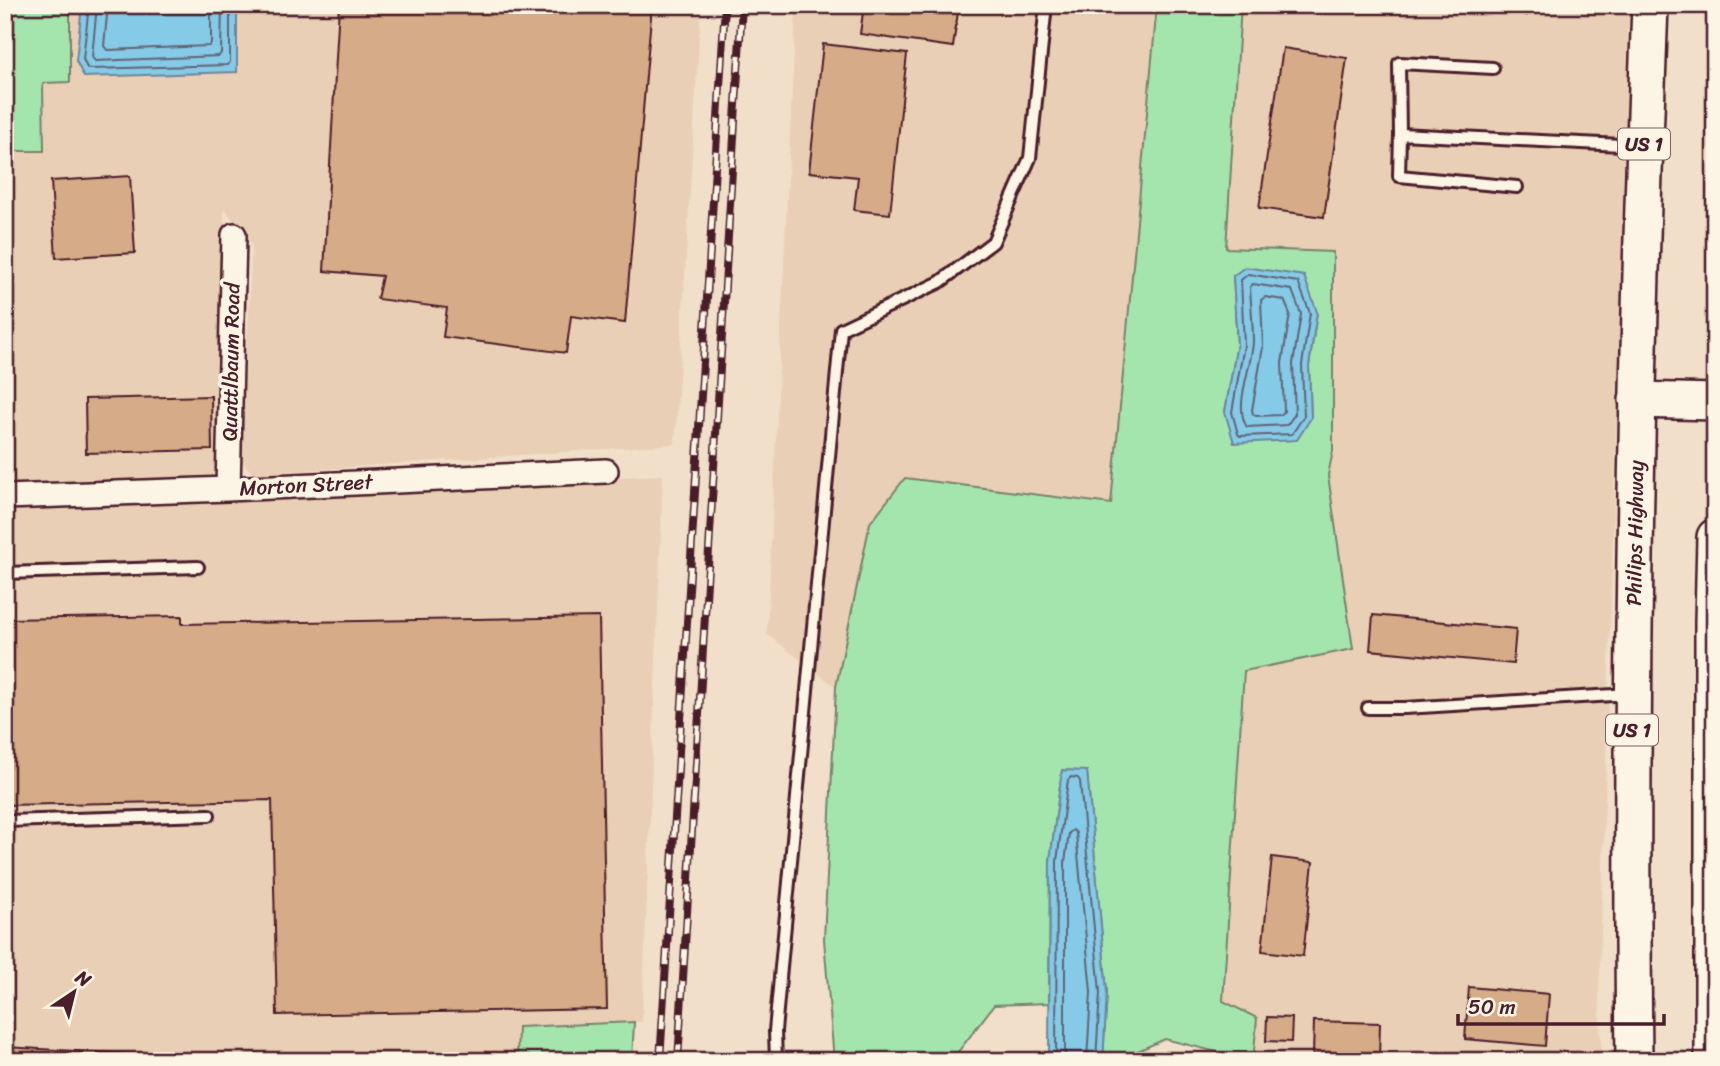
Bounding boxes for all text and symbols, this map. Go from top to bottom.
road number: US 1 [1618,128,1670,160]
street label: Quattlbaum Road [211,281,251,442]
street label: Philips Highway [1615,460,1655,606]
street label: Morton Street [238,462,375,507]
road number: US 1 [1606,715,1658,746]
north arrow [38,958,108,1028]
text: N [68,961,99,996]
scale bar [1458,982,1664,1026]
text: 50 m [1468,988,1516,1026]

